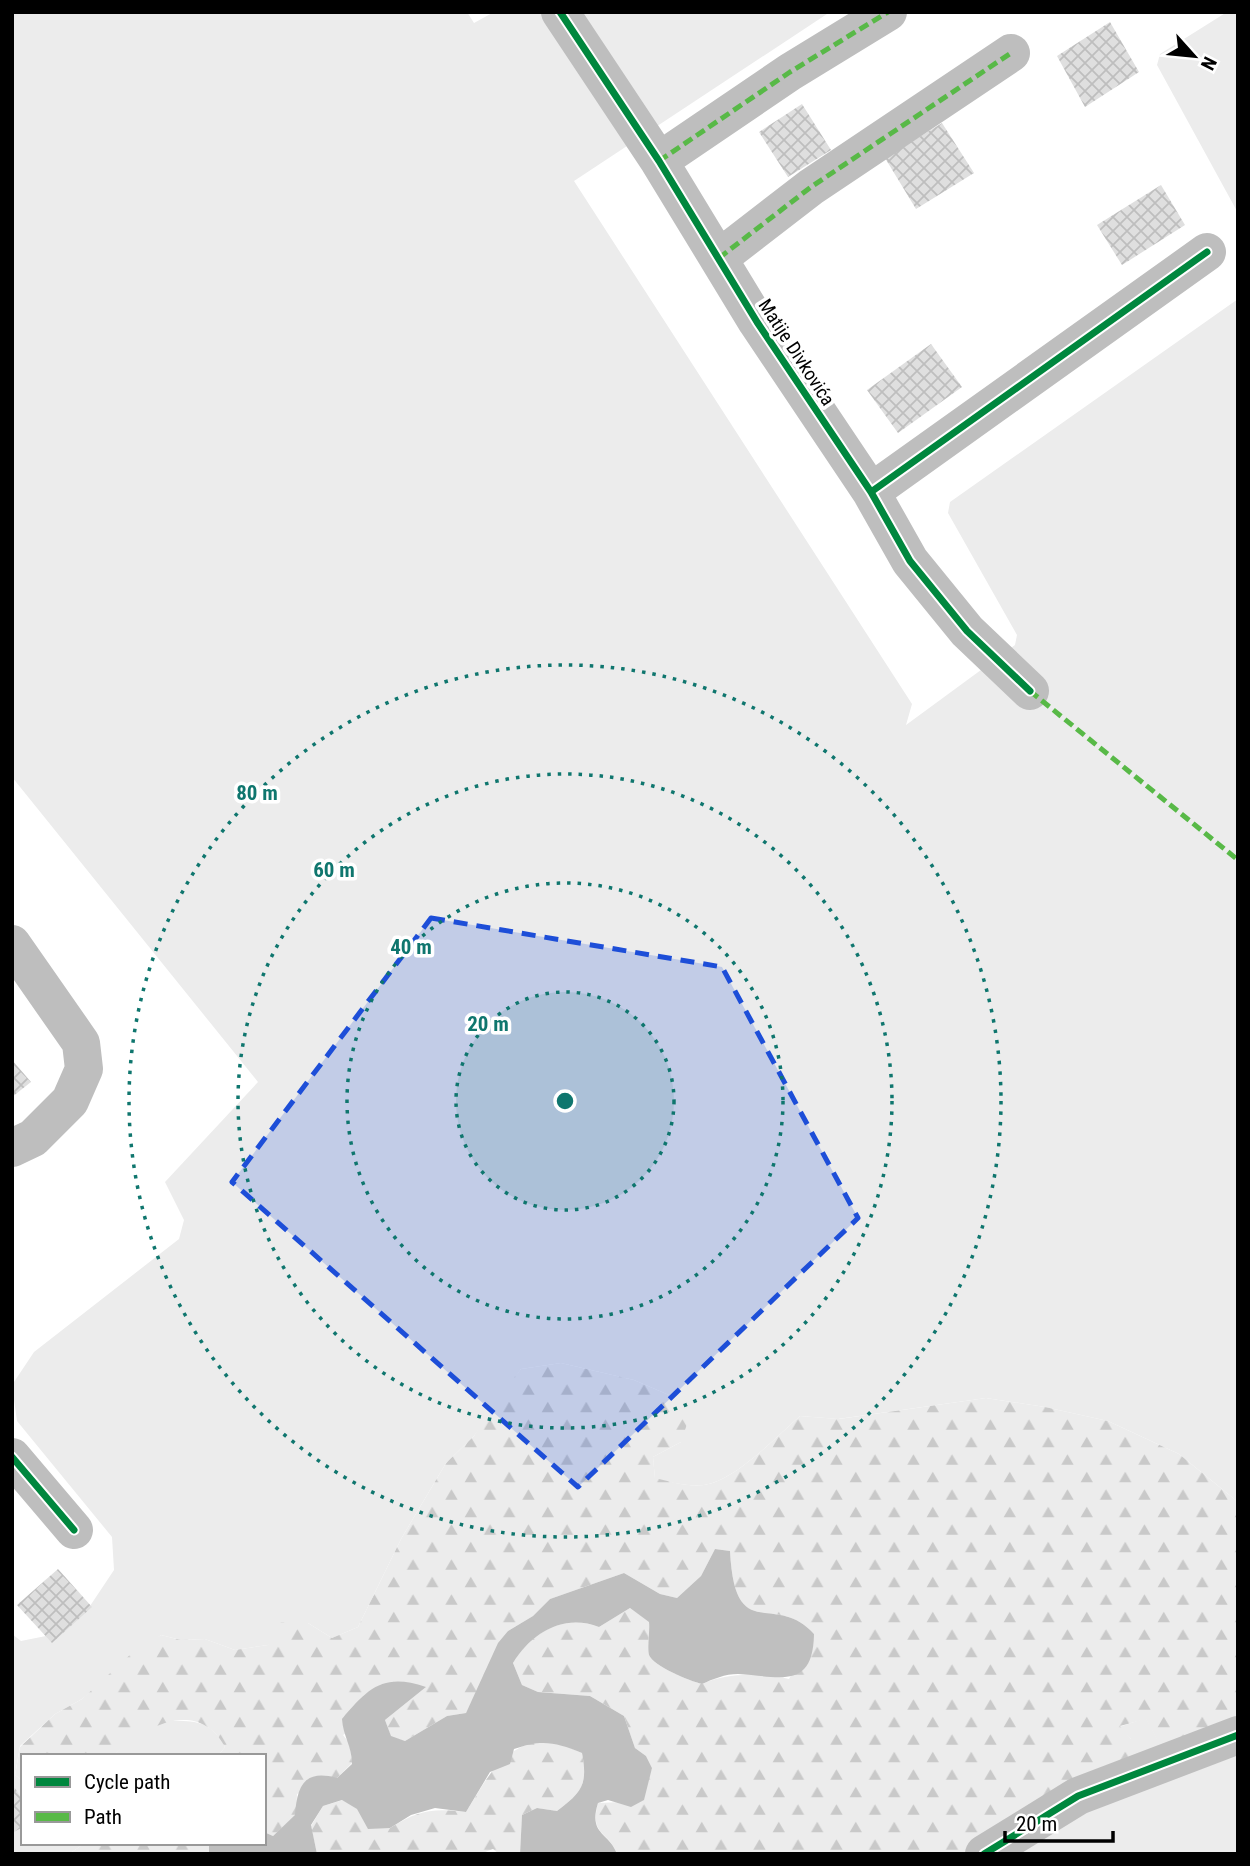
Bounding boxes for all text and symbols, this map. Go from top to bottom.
north arrow [1159,21,1229,91]
text: N [1196,53,1222,74]
street label: Matije Divkovića [754,295,840,410]
text: 80 m [236,781,278,805]
text: 60 m [313,858,355,882]
text: 40 m [390,935,432,959]
text: 20 m [467,1012,509,1036]
centre of rings [553,1089,577,1113]
legend [21,1754,266,1845]
text: Cycle path [84,1770,170,1794]
scale bar [1005,1800,1114,1844]
text: Path [84,1805,122,1829]
text: 20 m [1016,1812,1057,1836]

